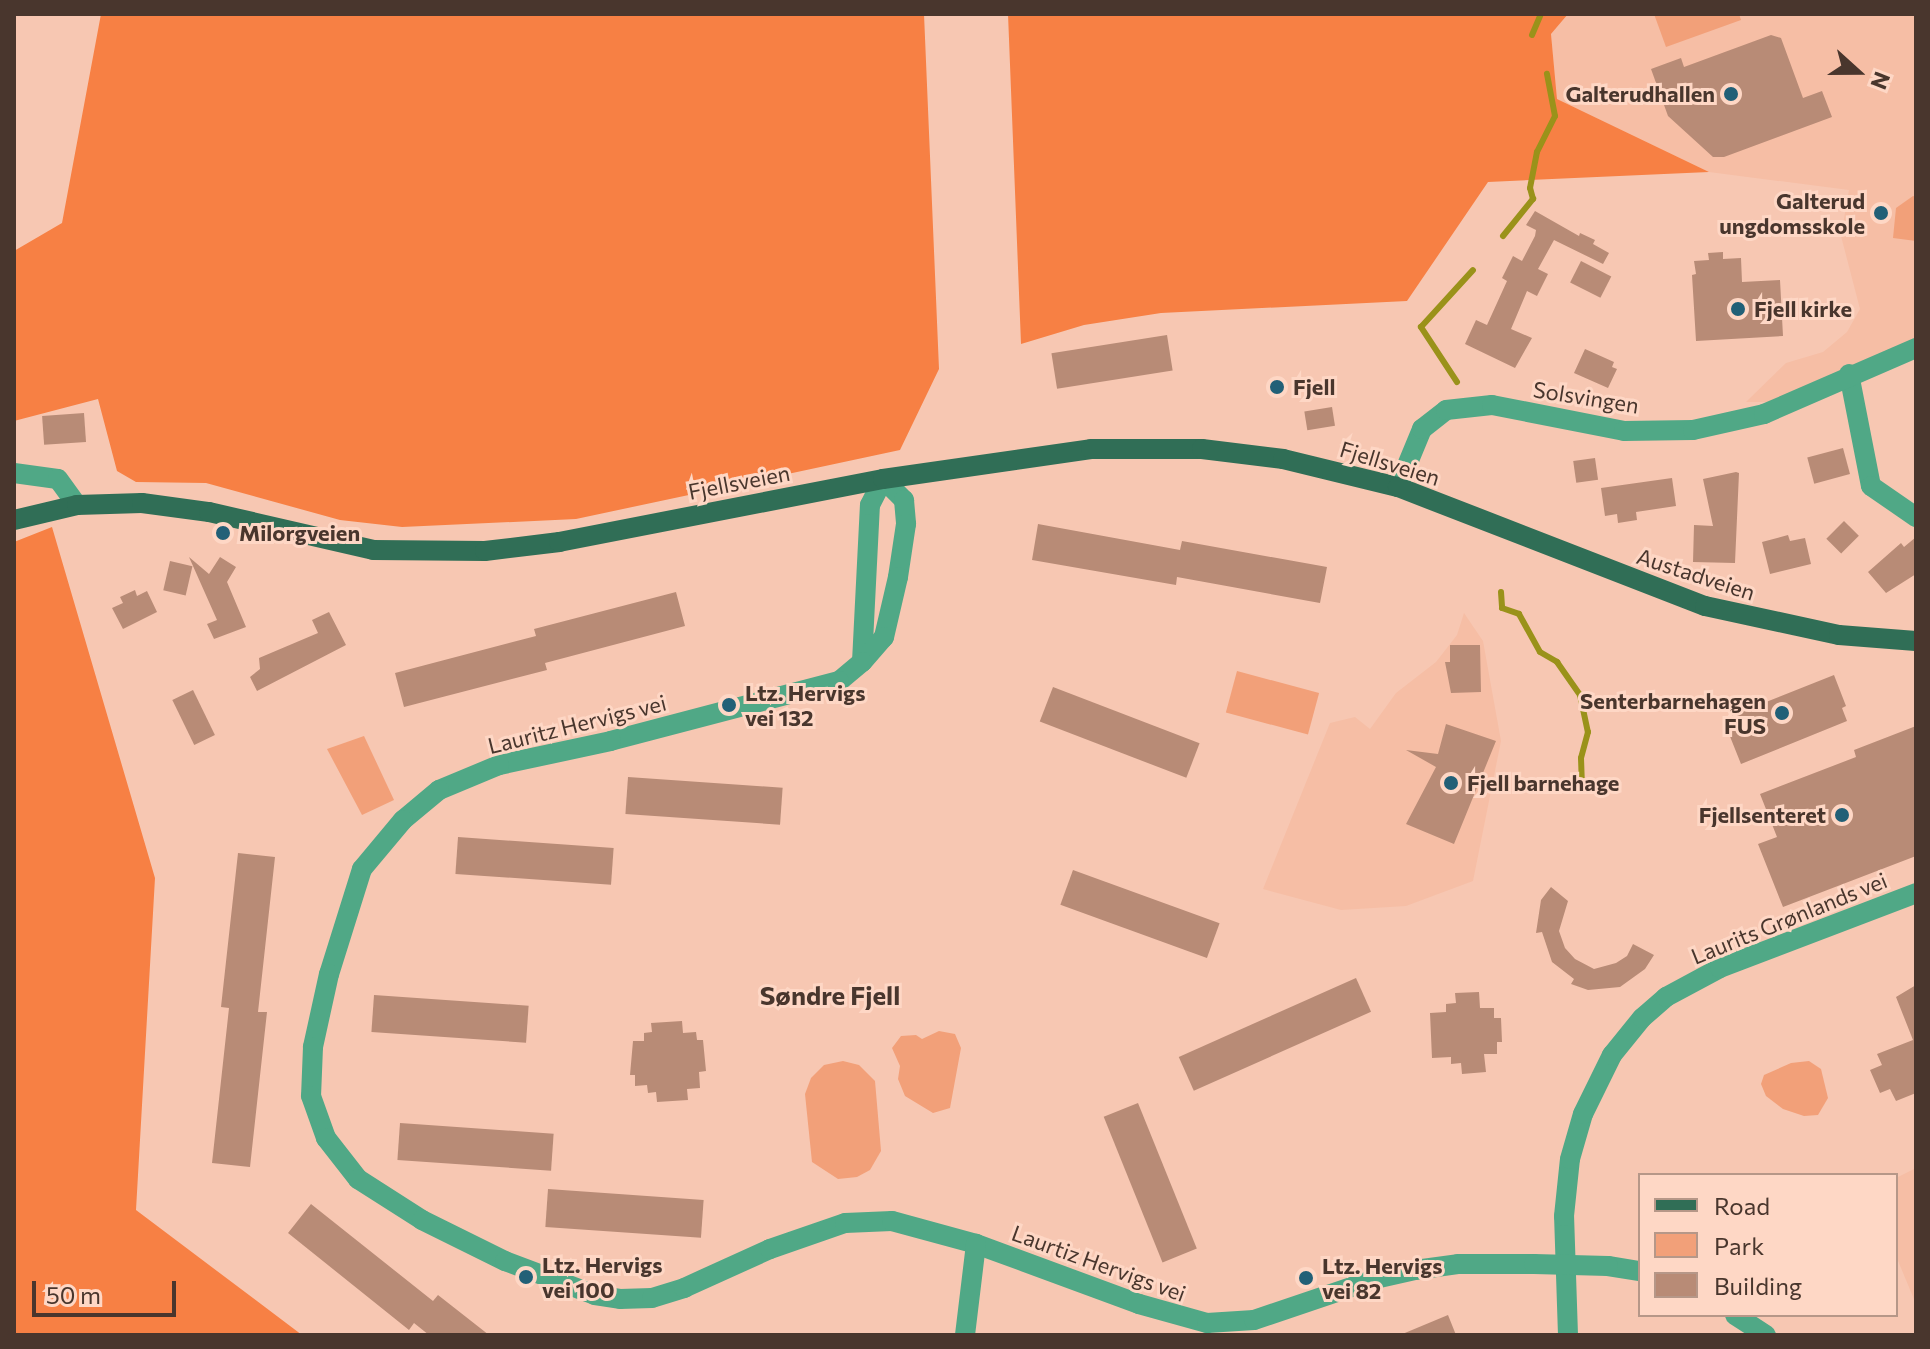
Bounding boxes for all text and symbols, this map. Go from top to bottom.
north arrow [1818,32,1898,112]
text: N [1865,68,1896,93]
place label: Galterudhallen [1565,81,1715,107]
marker: Galterudhallen [1722,85,1740,103]
place label: Galterud ungdomsskole [1719,187,1865,238]
marker: Galterud ungdomsskole [1872,204,1890,222]
place label: Fjell kirke [1754,296,1852,322]
marker: Fjell kirke [1729,300,1747,318]
place label: Fjell [1293,374,1335,400]
street label: Solsvingen [1531,376,1641,418]
marker: Fjell [1268,378,1286,396]
street label: Fjellsveien [1337,435,1443,491]
street label: Fjellsveien [686,459,792,505]
place label: Milorgveien [239,520,360,546]
marker: Milorgveien [214,524,232,542]
street label: Austadveien [1634,542,1758,606]
place label: Ltz. Hervigs vei 132 [745,679,865,730]
place label: Senterbarnehagen FUS [1580,687,1766,738]
street label: Lauritz Hervigs vei [485,689,669,759]
marker: Ltz. Hervigs vei 132 [720,696,738,714]
marker: Senterbarnehagen FUS [1773,704,1791,722]
place label: Fjell barnehage [1467,770,1619,796]
marker: Fjell barnehage [1442,774,1460,792]
place label: Fjellsenteret [1699,802,1826,828]
marker: Fjellsenteret [1833,806,1851,824]
street label: Laurits Grønlands vei [1687,867,1891,969]
district label: Søndre Fjell [760,979,900,1011]
legend [1638,1173,1898,1317]
text: Road [1714,1191,1770,1220]
street label: Laurtiz Hervigs vei [1008,1219,1190,1307]
text: Park [1714,1231,1764,1260]
place label: Ltz. Hervigs vei 100 [542,1251,662,1302]
place label: Ltz. Hervigs vei 82 [1322,1252,1442,1304]
scale bar [36,1265,180,1315]
marker: Ltz. Hervigs vei 100 [517,1268,535,1286]
marker: Ltz. Hervigs vei 82 [1297,1269,1315,1287]
text: Building [1714,1271,1802,1300]
text: 50 m [46,1280,101,1309]

